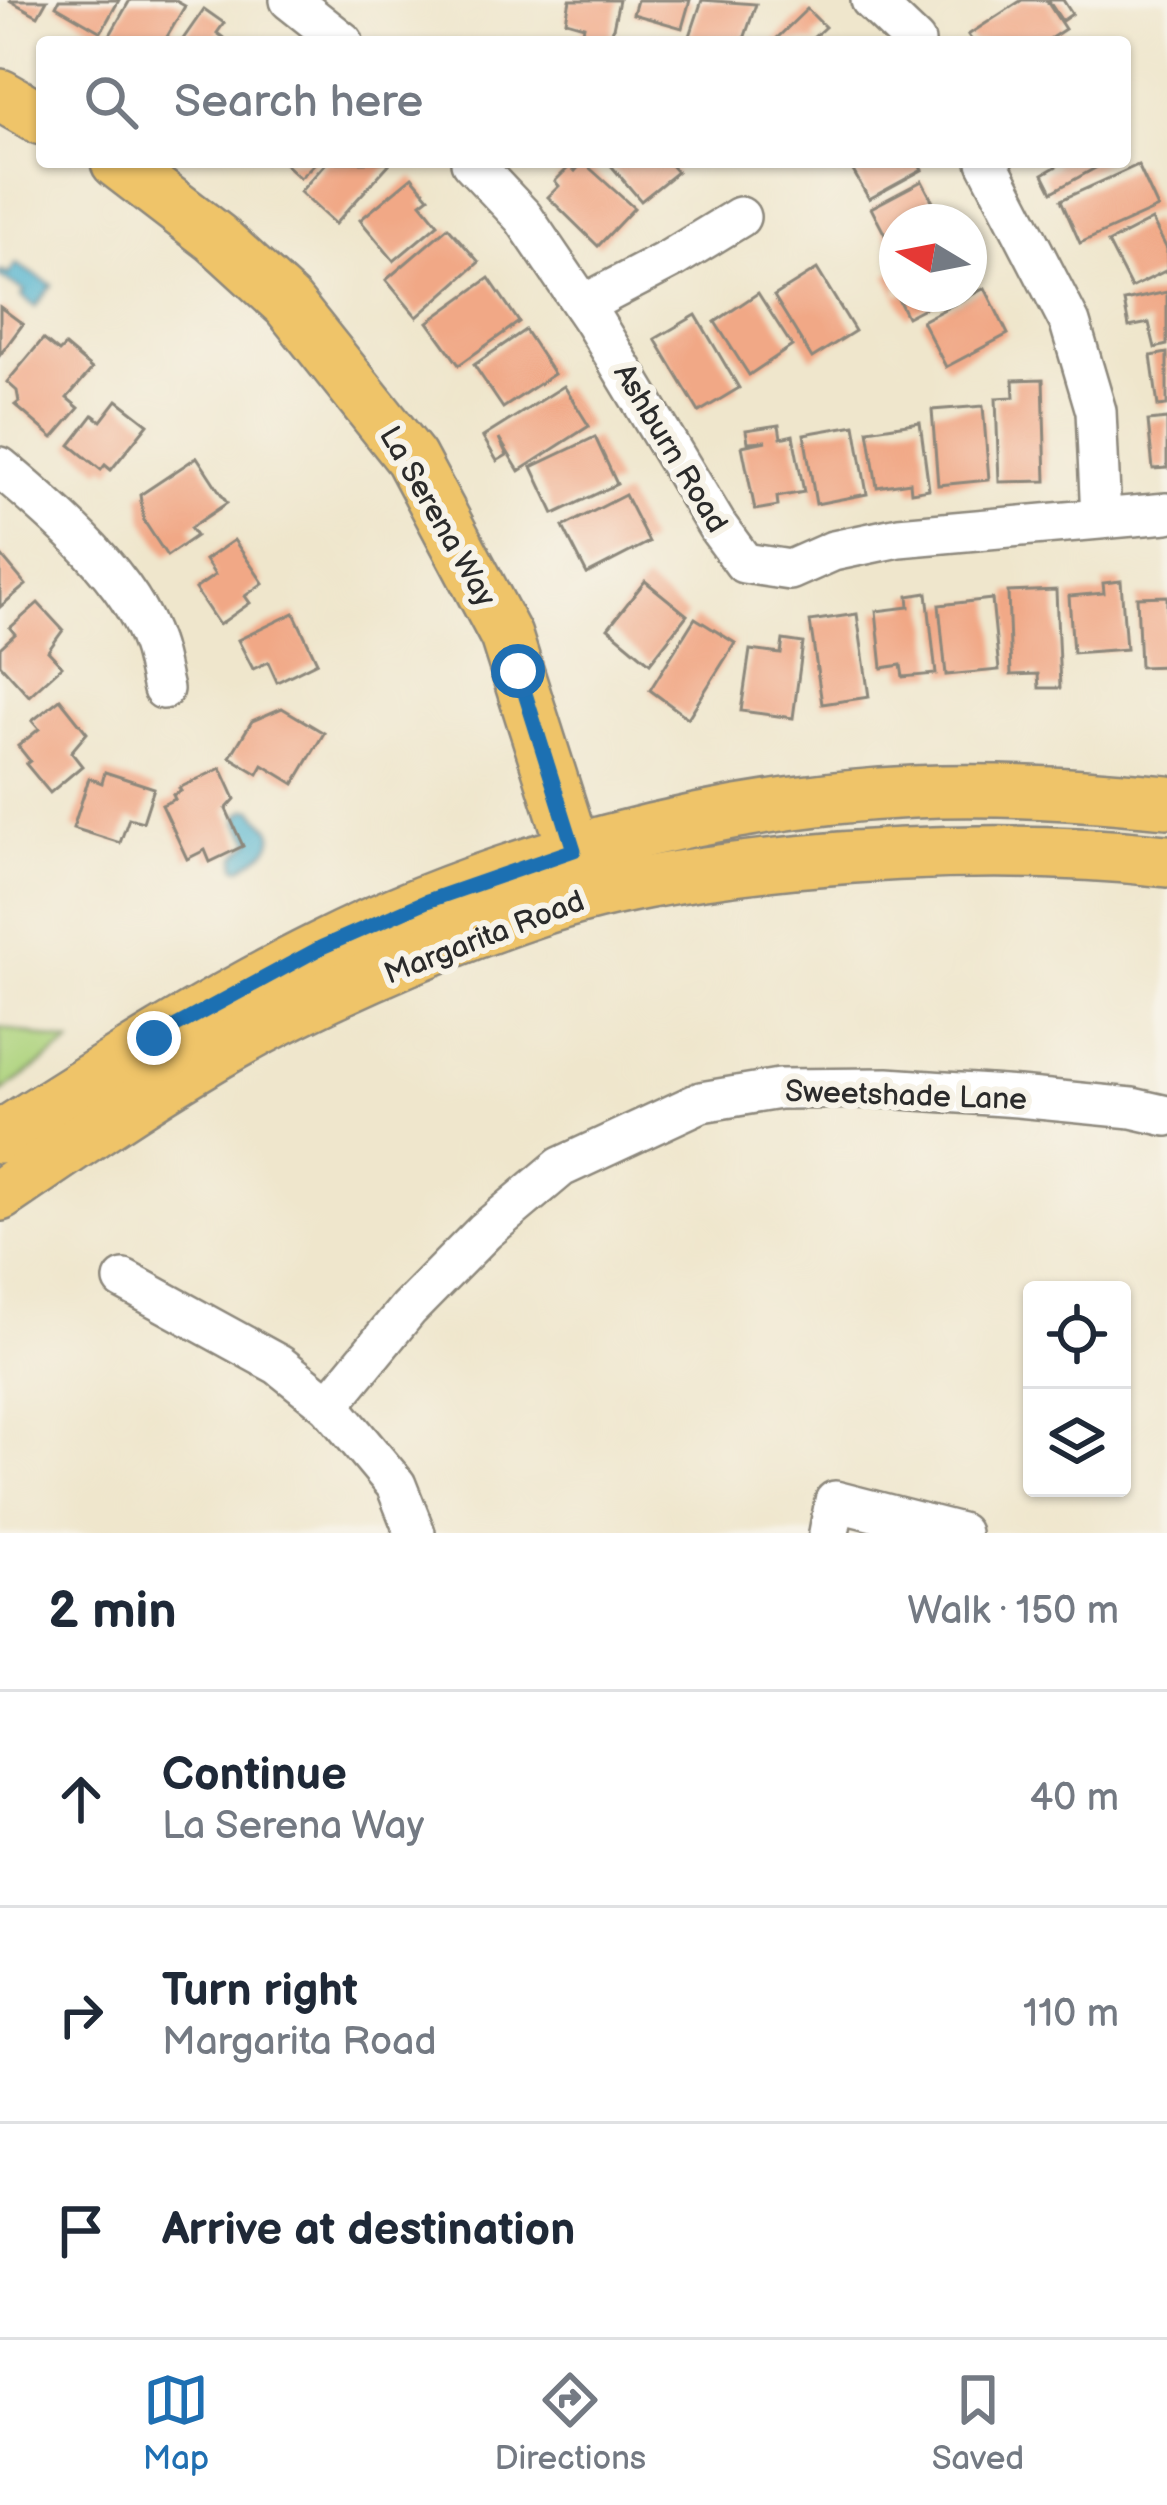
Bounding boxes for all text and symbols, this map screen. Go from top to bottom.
search box [36,36,1131,168]
icon: search [78,69,144,135]
text: Search here [174,75,423,130]
north arrow [879,204,987,312]
street label: Ashburn Road [606,358,735,539]
street label: La Serena Way [371,420,503,613]
route start [491,644,545,698]
street label: Margarita Road [379,883,589,993]
route end [127,1011,181,1065]
street label: Sweetshade Lane [784,1074,1028,1118]
map controls [1023,1281,1131,1497]
button: locate [1023,1281,1131,1389]
button: layers [1023,1389,1131,1497]
text: 2 min [48,1581,177,1642]
text: Walk · 150 m [907,1588,1119,1635]
text: Continue [162,1748,347,1803]
icon: ahead [48,1766,114,1832]
text: 40 m [1029,1775,1119,1822]
text: La Serena Way [162,1803,424,1850]
text: Turn right [162,1964,358,2019]
icon: right [48,1982,114,2048]
text: 110 m [1023,1991,1119,2038]
text: Margarita Road [162,2019,437,2066]
icon: arrive [48,2198,114,2264]
text: Arrive at destination [162,2203,575,2258]
tab: Map [143,2367,209,2479]
tab: Directions [494,2367,646,2479]
tab: Saved [932,2367,1024,2479]

